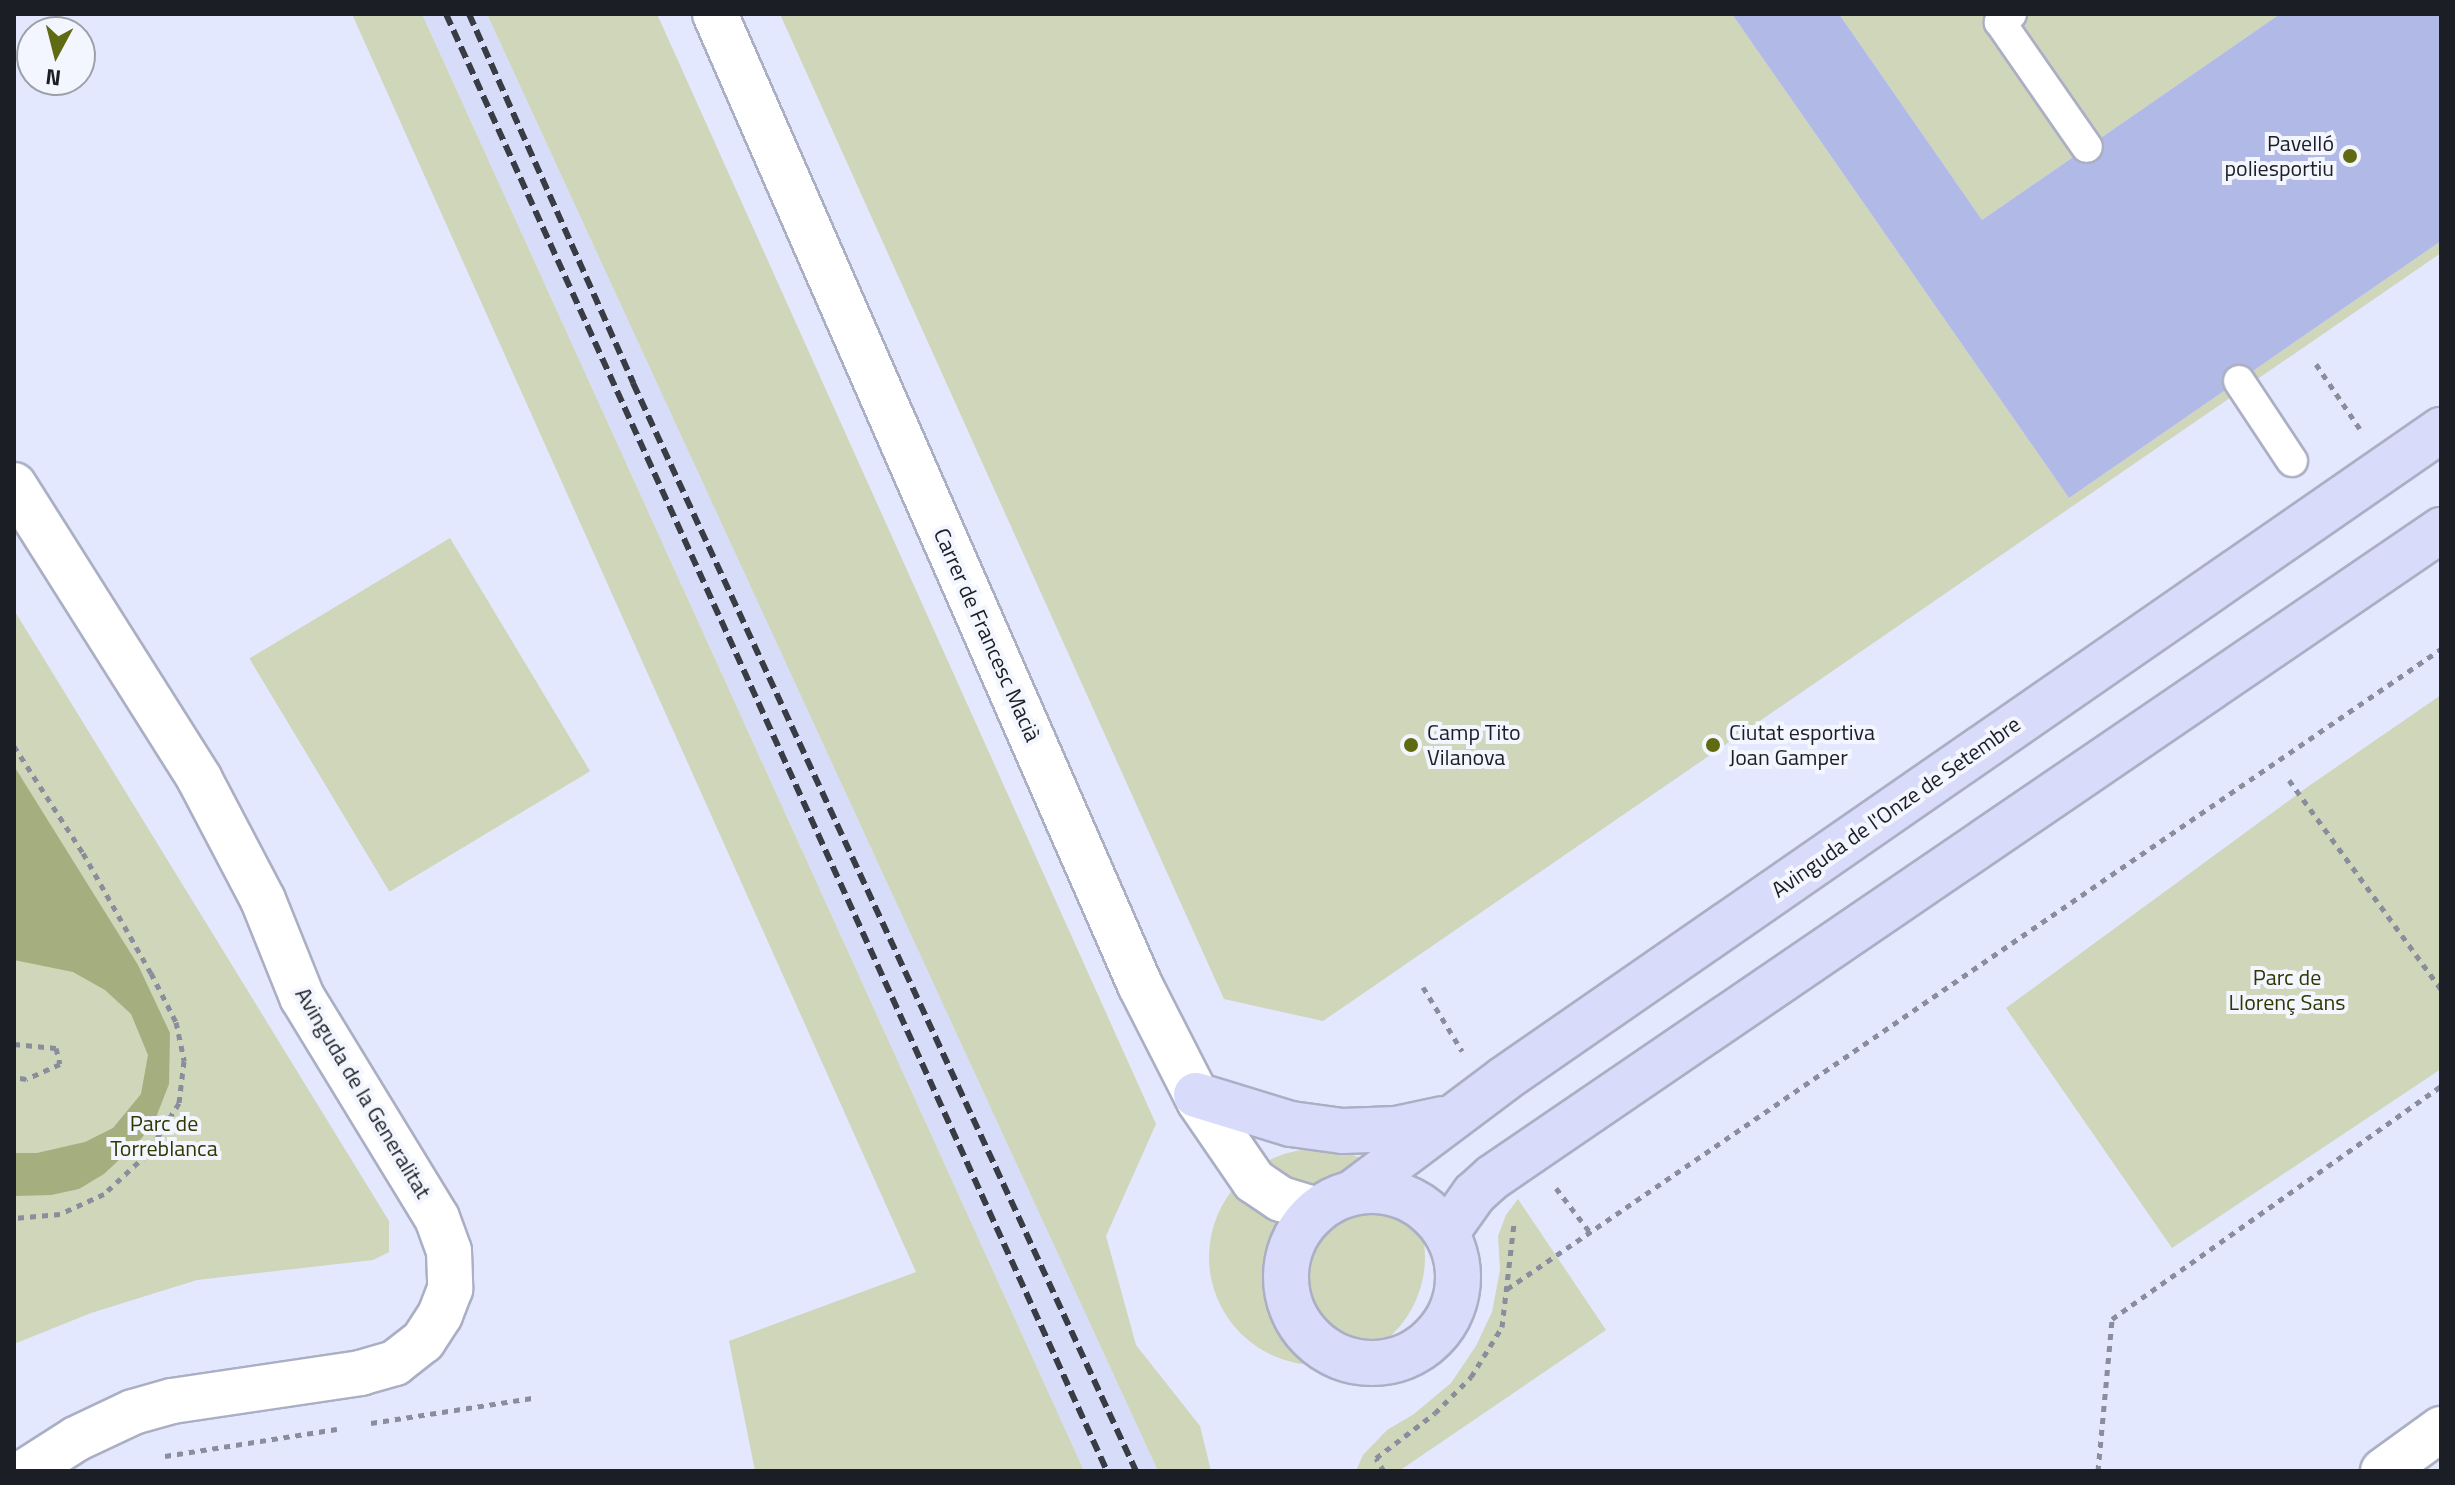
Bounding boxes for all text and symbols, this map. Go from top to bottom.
north arrow [16,16,96,96]
text: N [44,60,63,96]
place label: Pavelló poliesportiu [2225,130,2334,182]
marker: Pavelló poliesportiu [2341,147,2359,165]
street label: Carrer de Francesc Macià [928,524,1046,746]
street label: Avinguda de l'Onze de Setembre [1766,711,2026,903]
place label: Camp Tito Vilanova [1427,719,1521,770]
place label: Ciutat esportiva Joan Gamper [1729,719,1875,770]
marker: Camp Tito Vilanova [1402,736,1420,754]
marker: Ciutat esportiva Joan Gamper [1704,736,1722,754]
park label: Parc de Llorenç Sans [2229,964,2345,1016]
street label: Avinguda de la Generalitat [289,983,437,1203]
park label: Parc de Torreblanca [110,1110,218,1162]

